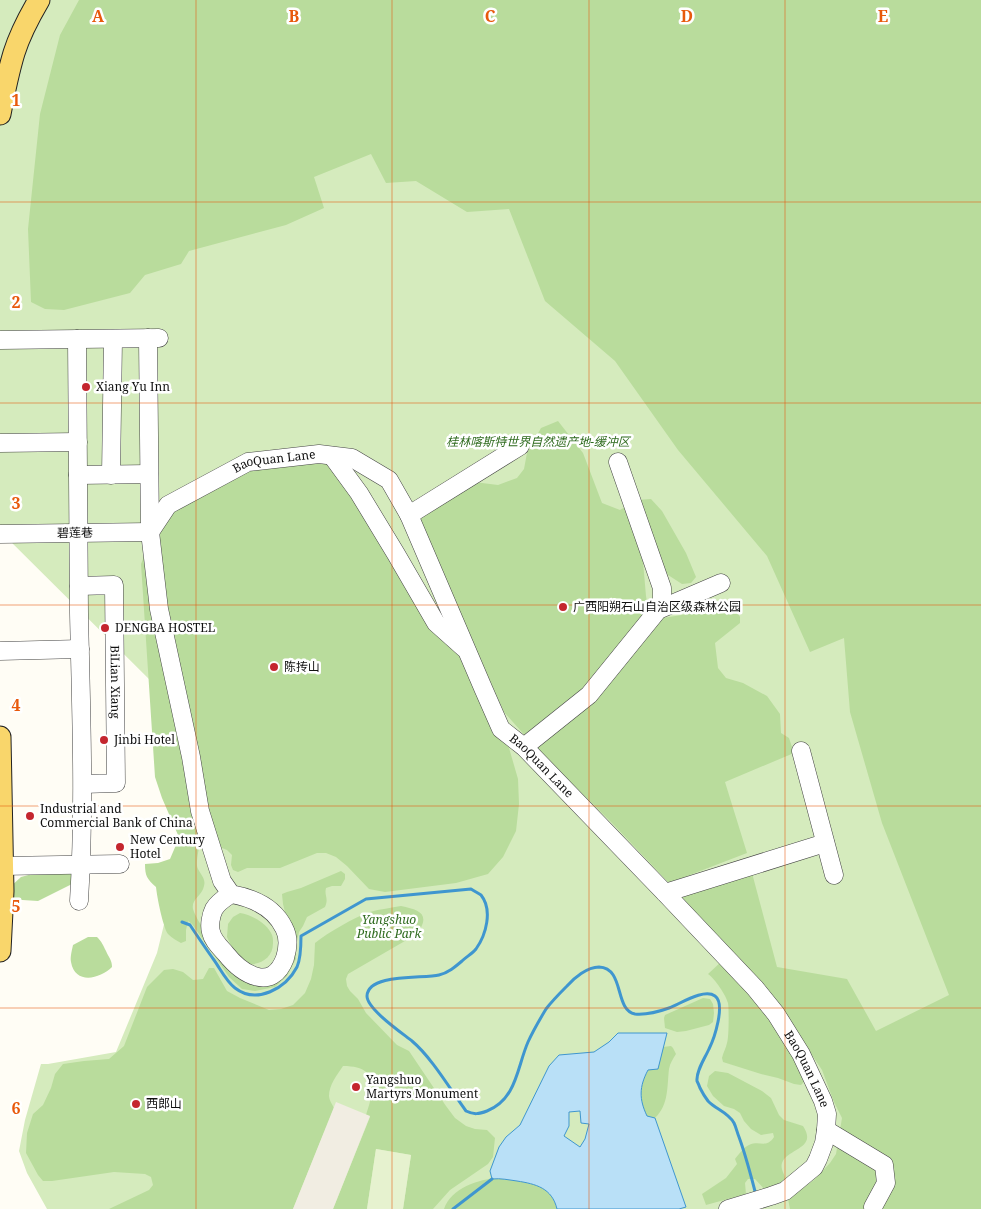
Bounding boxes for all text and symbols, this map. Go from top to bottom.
text: A [92,5,105,27]
text: B [289,5,300,27]
text: C [485,5,496,27]
text: D [681,5,693,27]
text: E [878,5,888,27]
text: 1 [11,89,21,111]
text: 2 [11,291,21,313]
place label: Xiang Yu Inn [96,378,170,395]
marker: Xiang Yu Inn [80,381,92,393]
park label: 桂林喀斯特世界自然遗产地-缓冲区 [446,433,632,450]
street label: BaoQuan Lane [229,445,316,477]
text: 3 [11,492,21,514]
street label: 碧莲巷 [57,524,93,541]
place label: 广西阳朔石山自治区级森林公园 [573,598,741,615]
marker: 广西阳朔石山自治区级森林公园 [557,601,569,613]
place label: DENGBA HOSTEL [115,619,215,636]
marker: DENGBA HOSTEL [99,622,111,634]
street label: BiLian Xiang [107,645,124,719]
place label: 陈抟山 [284,658,320,675]
marker: 陈抟山 [268,661,280,673]
text: 4 [11,694,21,716]
street label: BaoQuan Lane [506,730,577,801]
place label: Jinbi Hotel [113,731,175,748]
marker: Jinbi Hotel [98,734,110,746]
place label: Industrial and Commercial Bank of China [40,800,193,831]
marker: Industrial and Commercial Bank of China [24,810,36,822]
place label: New Century Hotel [130,831,205,862]
marker: New Century Hotel [114,841,126,853]
text: 5 [11,895,21,917]
park label: Yangshuo Public Park [356,911,422,942]
street label: BaoQuan Lane [780,1027,833,1109]
place label: Yangshuo Martyrs Monument [365,1071,478,1102]
marker: Yangshuo Martyrs Monument [350,1081,362,1093]
place label: 西郎山 [146,1095,182,1112]
text: 6 [11,1097,21,1119]
marker: 西郎山 [130,1098,142,1110]

